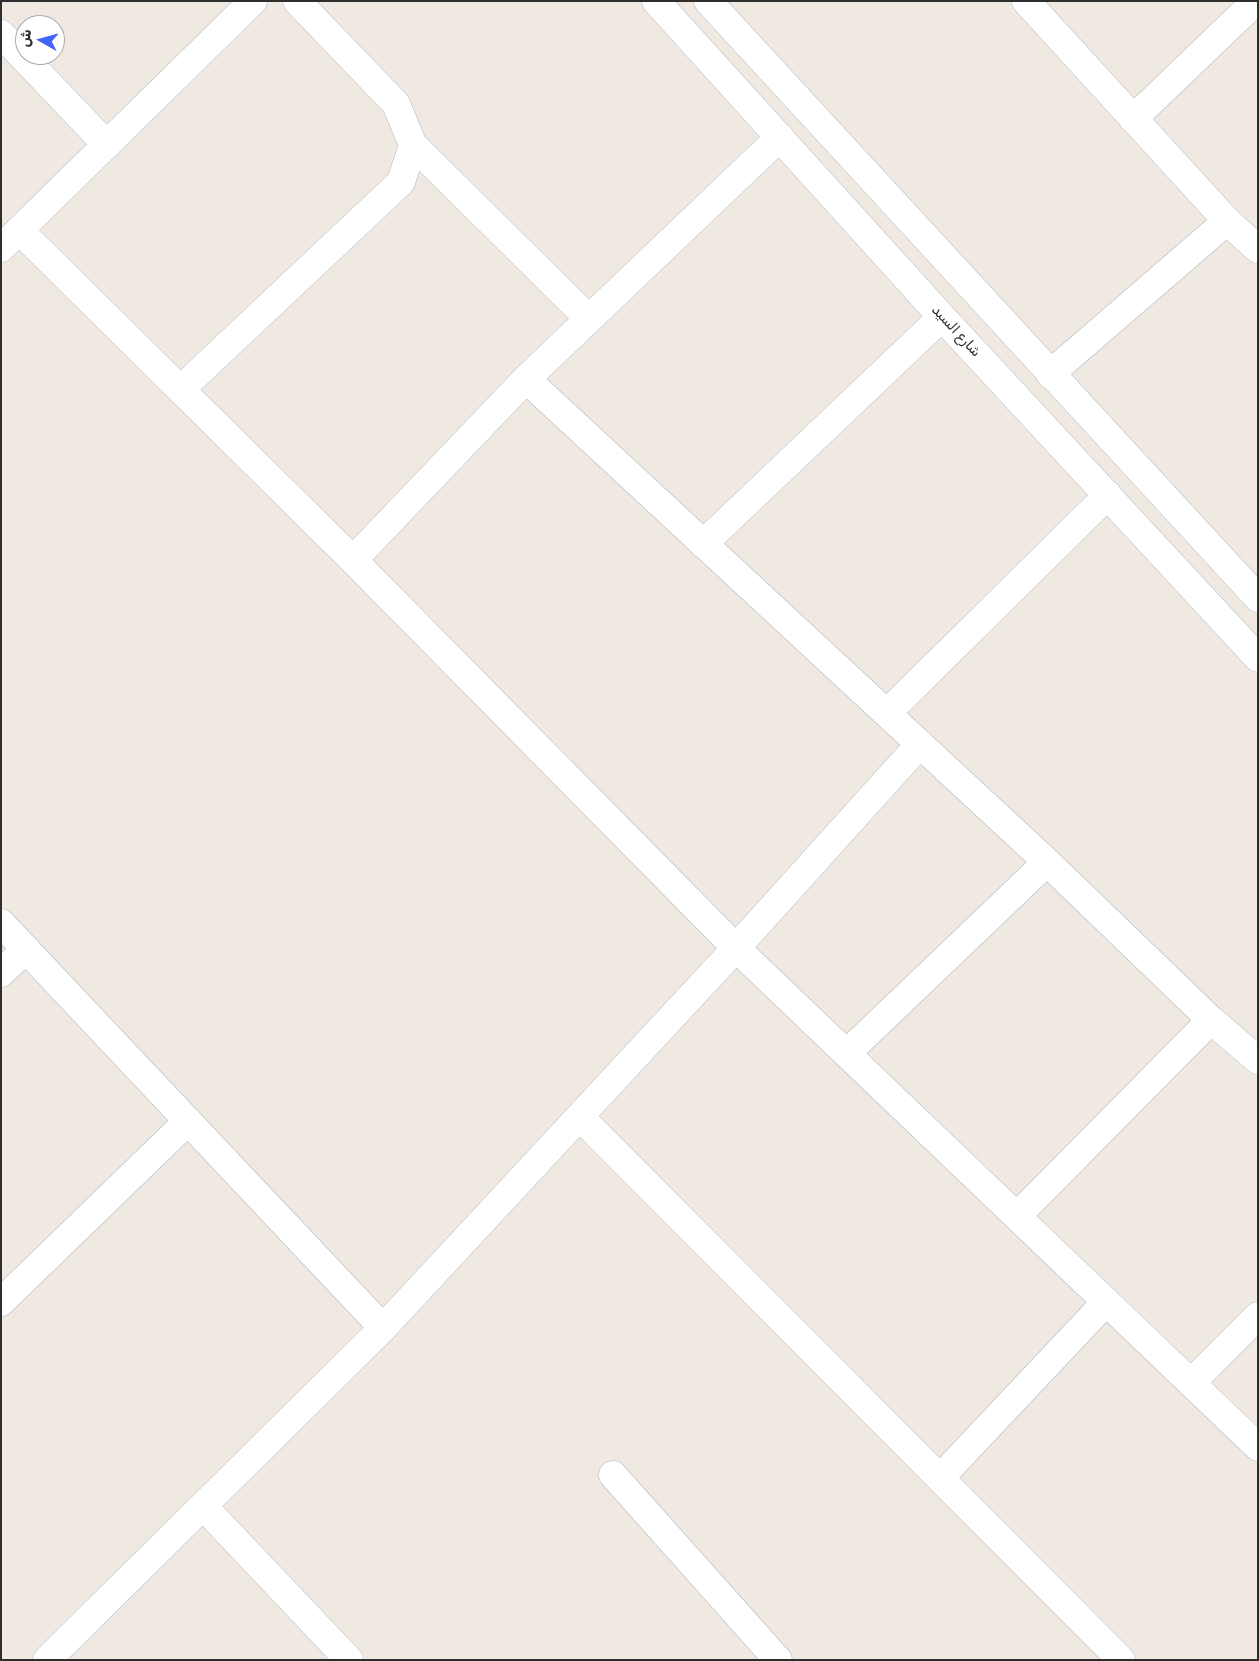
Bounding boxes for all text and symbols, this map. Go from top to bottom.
north arrow [15,15,65,65]
text: ش [16,28,35,48]
street label: شارع السيد [928,302,984,360]

